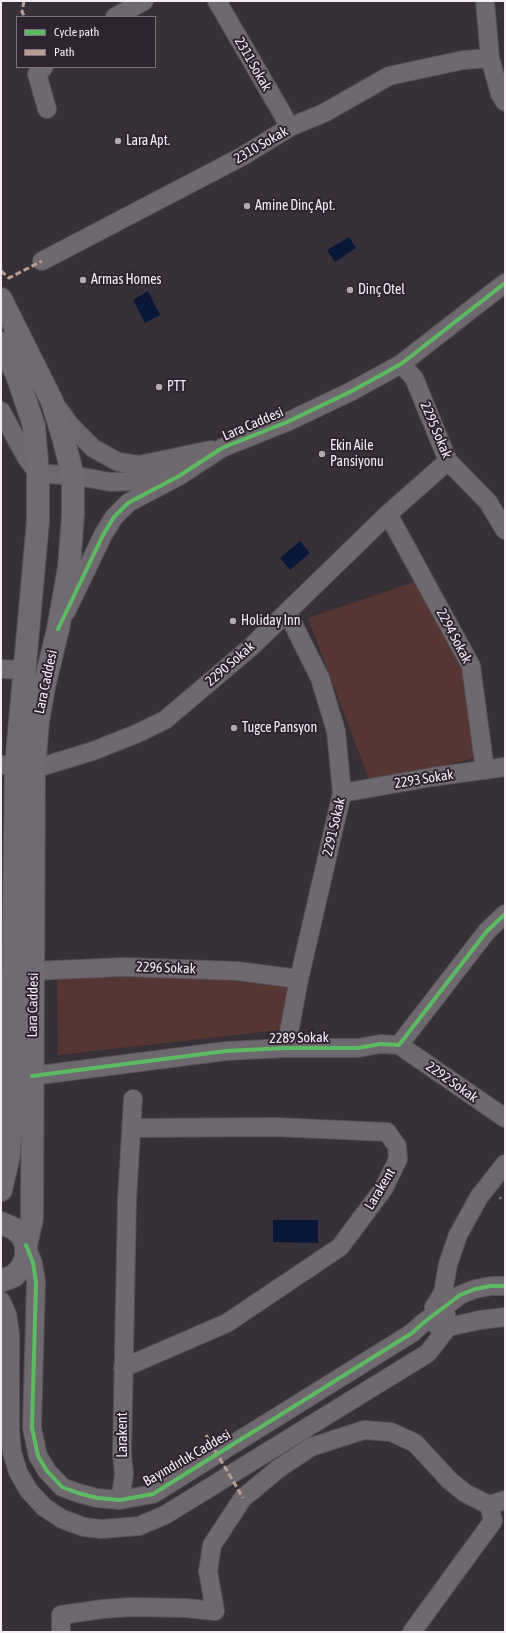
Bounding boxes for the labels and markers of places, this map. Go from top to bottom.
place label: Lara Apt. [126,133,170,149]
marker: Lara Apt. [113,136,123,146]
place label: Amine Dinç Apt. [255,198,335,214]
marker: Amine Dinç Apt. [242,201,252,211]
place label: Armas Homes [91,272,162,288]
marker: Armas Homes [78,275,88,285]
place label: Dinç Otel [358,282,405,298]
marker: Dinç Otel [345,285,355,295]
place label: PTT [167,379,186,395]
marker: PTT [154,382,164,392]
place label: Ekin Aile Pansiyonu [330,438,384,470]
marker: Ekin Aile Pansiyonu [317,449,327,459]
place label: Holiday Inn [241,613,301,629]
marker: Holiday Inn [228,616,238,626]
place label: Tugce Pansyon [242,720,317,736]
marker: Tugce Pansyon [229,723,239,733]

